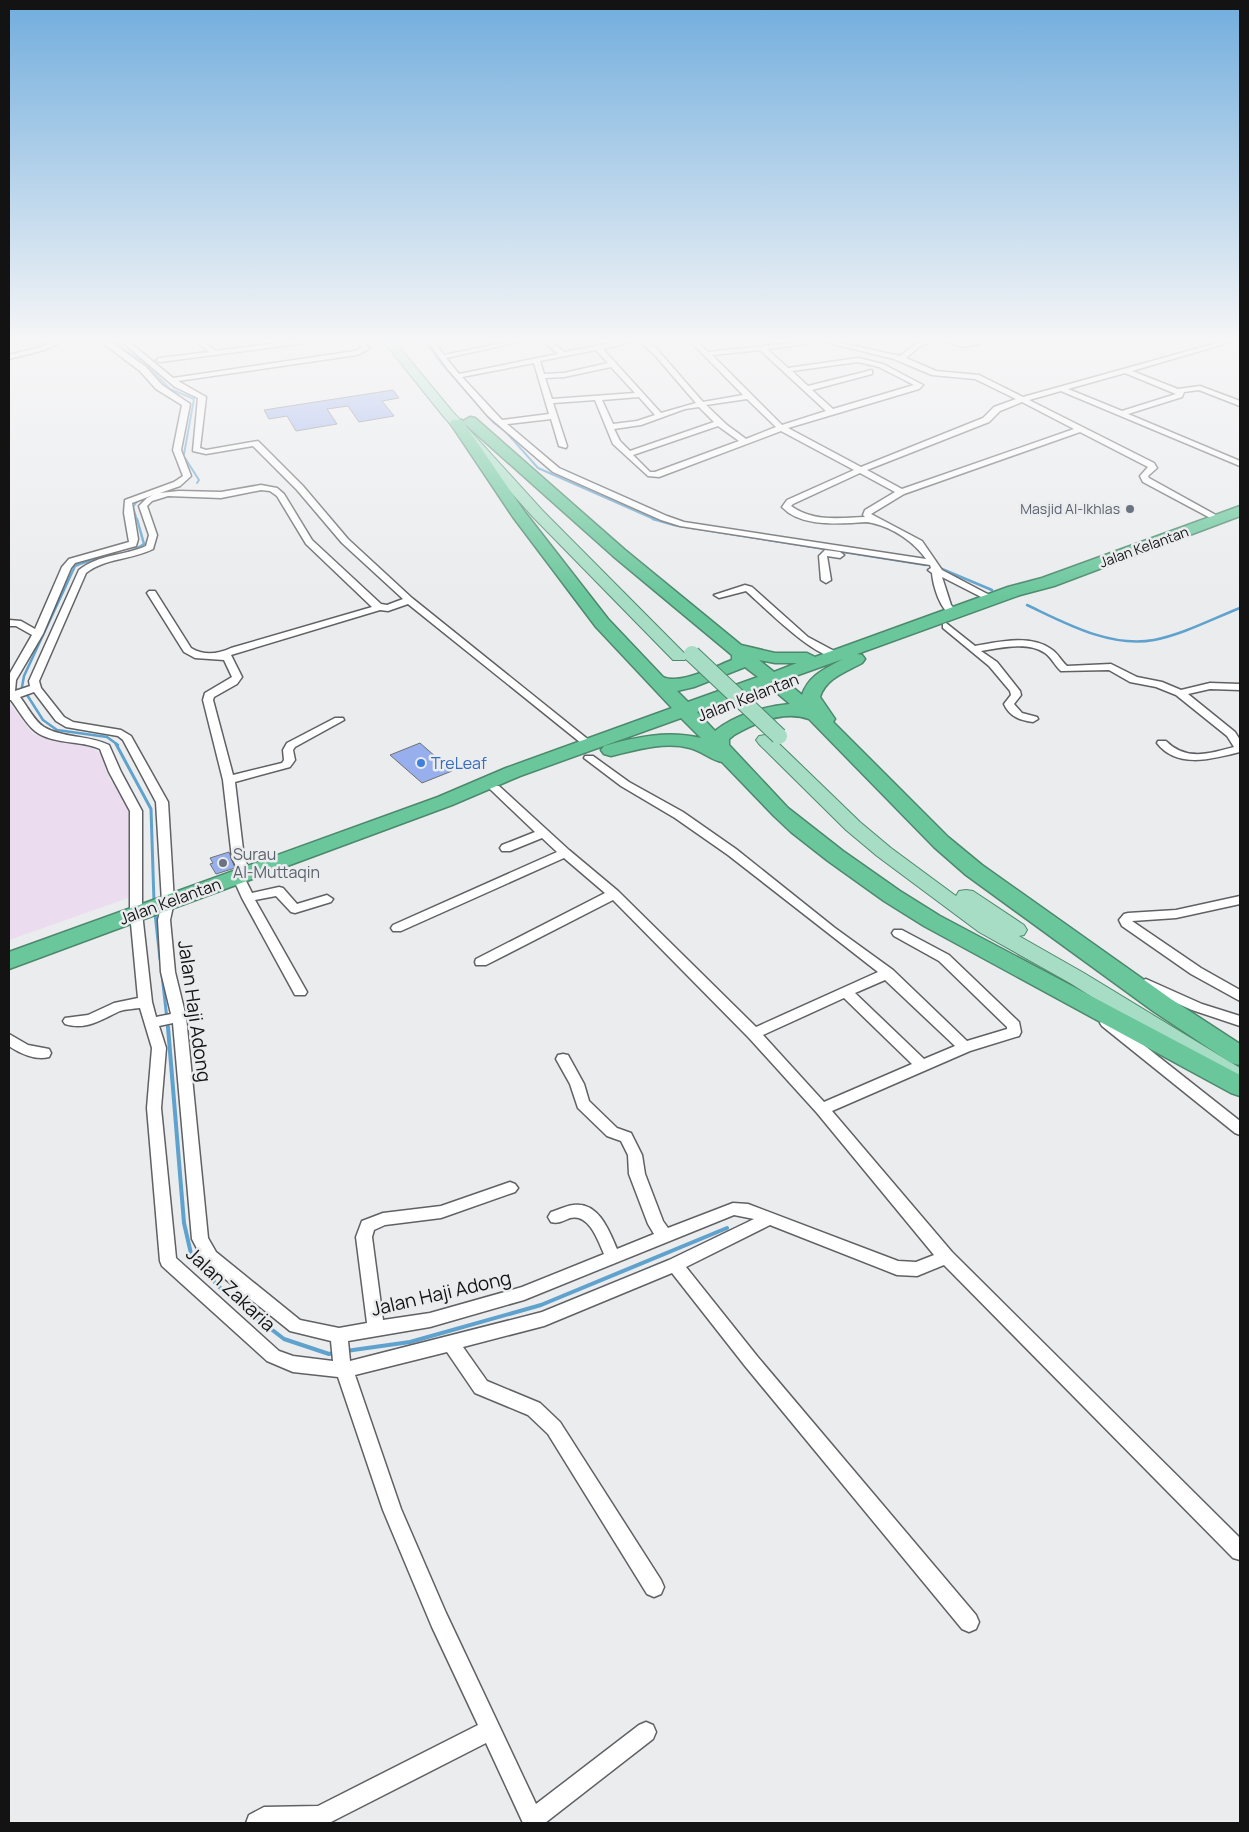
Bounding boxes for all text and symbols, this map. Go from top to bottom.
place label: Masjid Al-Ikhlas [1020,499,1120,518]
marker: Masjid Al-Ikhlas [1124,503,1136,515]
street label: Jalan Kelantan [1097,522,1191,571]
street label: Jalan Kelantan [694,668,802,726]
place label: TreLeaf [431,752,487,774]
marker: TreLeaf [415,757,427,769]
place label: Surau Al-Muttaqin [233,843,320,883]
marker: Surau Al-Muttaqin [217,857,229,869]
street label: Jalan Kelantan [116,872,224,930]
street label: Jalan Haji Adong [172,938,218,1084]
street label: Jalan Zakaria [181,1241,281,1337]
street label: Jalan Haji Adong [368,1264,514,1322]

